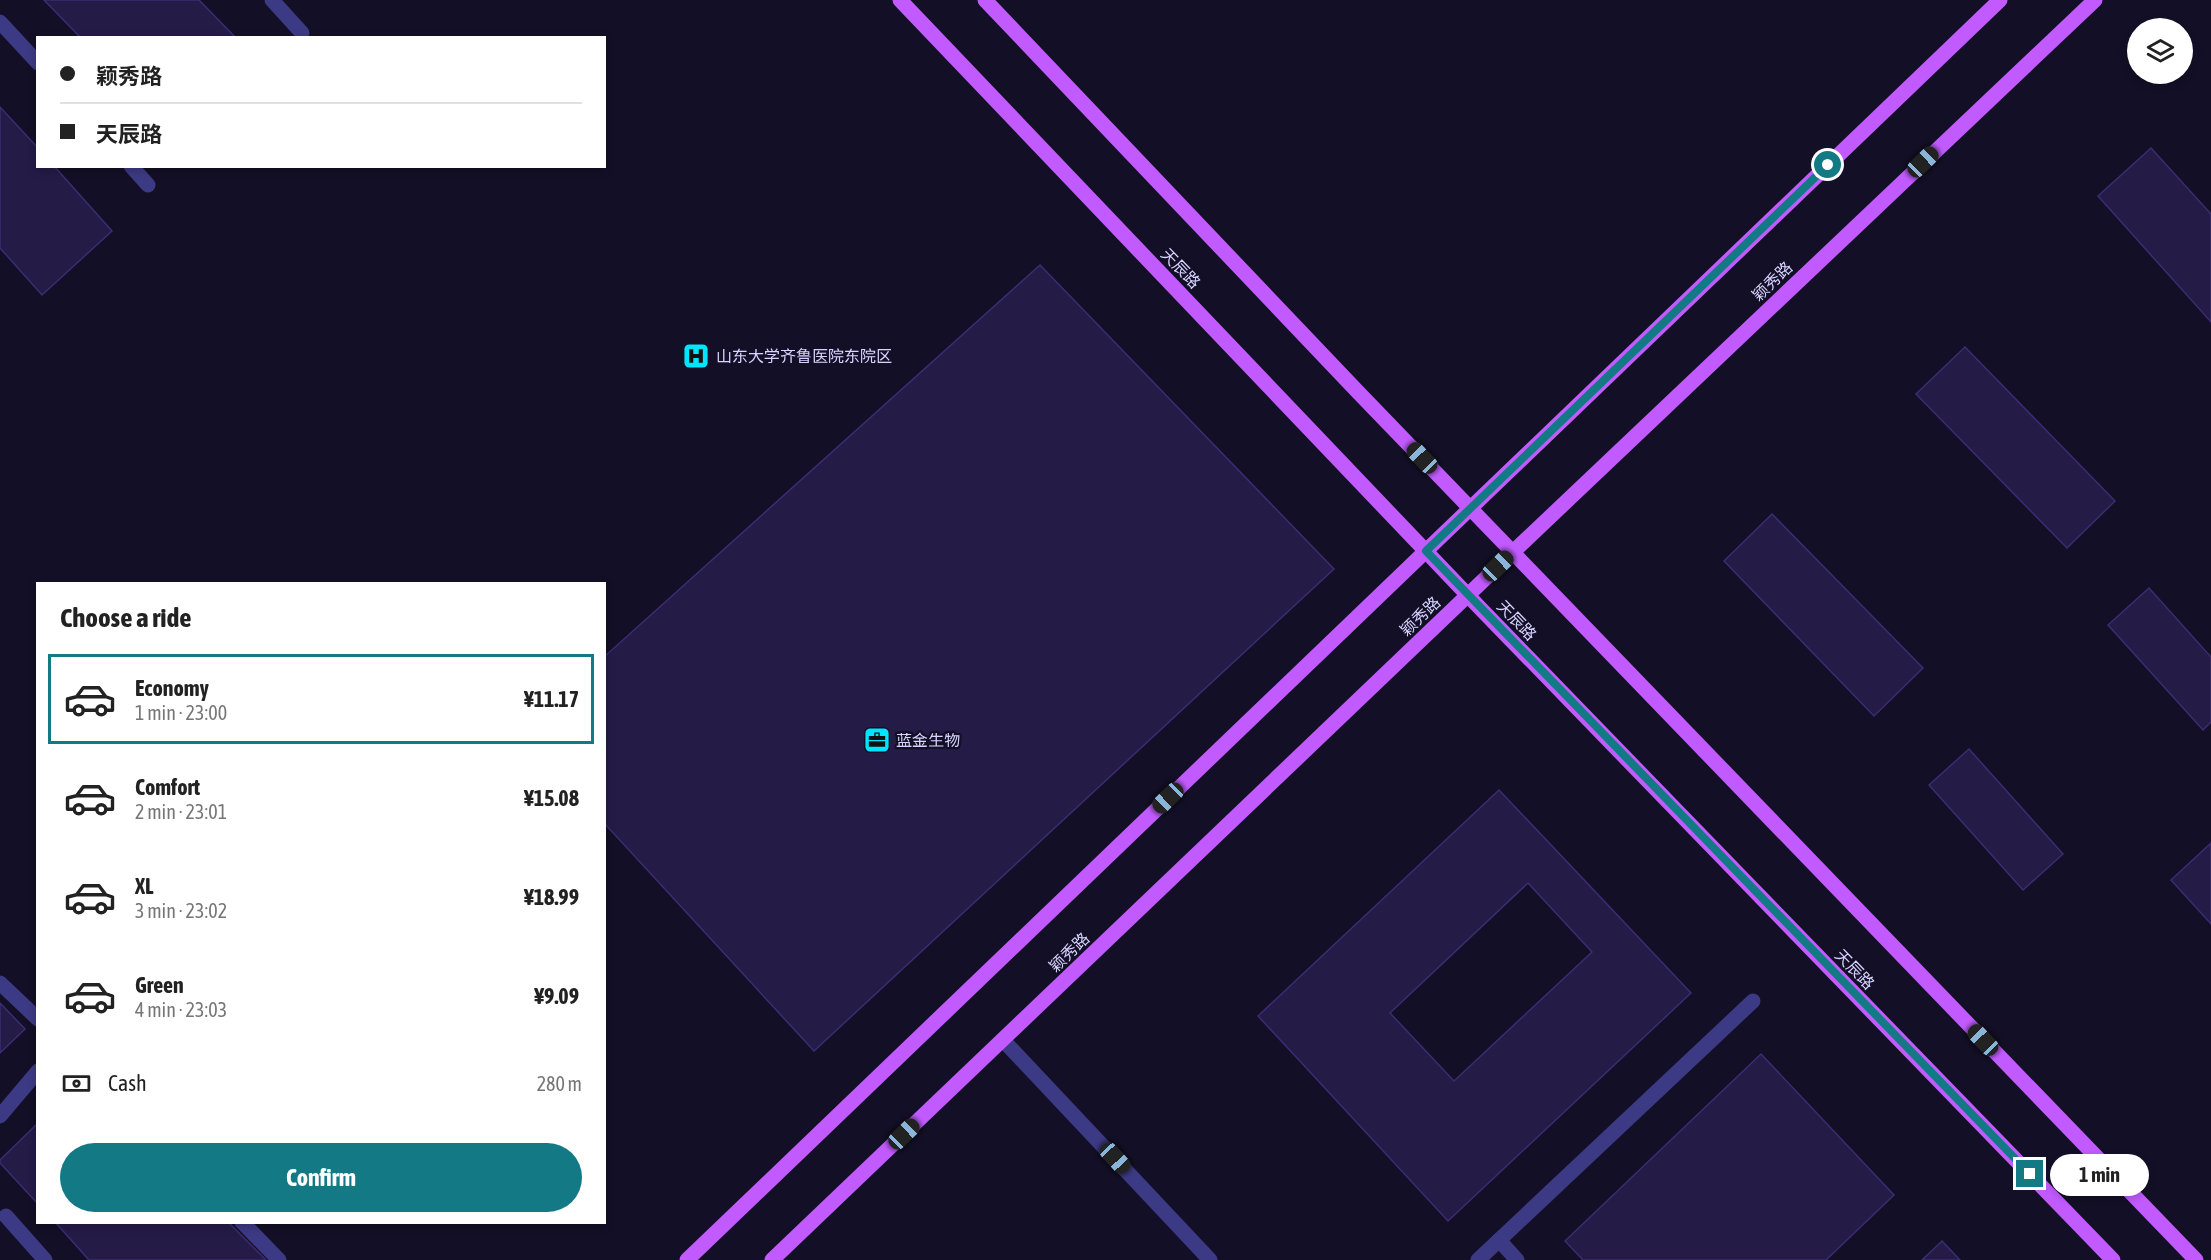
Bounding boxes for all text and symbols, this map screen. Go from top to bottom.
map controls [2127,18,2193,84]
button: layers [2127,18,2193,84]
text: 颖秀路 [96,63,162,89]
text: 天辰路 [96,121,162,147]
car [1904,143,1942,181]
route start [1814,151,1841,178]
street label: 天辰路 [1158,244,1204,292]
street label: 颖秀路 [1748,258,1796,304]
hospital icon: 山东大学齐鲁医院东院区 [681,341,711,371]
place label: 山东大学齐鲁医院东院区 [716,347,892,365]
car [1403,439,1441,477]
car [1479,547,1517,585]
street label: 颖秀路 [1396,593,1444,639]
street label: 天辰路 [1494,596,1540,644]
text: Choose a ride [60,602,192,633]
icon: car [63,672,117,726]
text: Economy [135,675,209,701]
text: ¥11.17 [524,686,579,712]
text: 1 min · 23:00 [135,701,227,724]
office icon: 蓝金生物 [862,725,892,755]
place label: 蓝金生物 [896,731,960,749]
icon: car [63,771,117,825]
text: Comfort [135,774,200,800]
car [1149,779,1187,817]
text: ¥15.08 [524,785,579,811]
text: 2 min · 23:01 [135,800,227,823]
icon: car [63,870,117,924]
text: XL [135,873,153,899]
text: ¥18.99 [524,884,579,910]
text: 3 min · 23:02 [135,899,227,922]
street label: 颖秀路 [1045,929,1093,975]
street label: 天辰路 [1832,945,1878,993]
icon: car [63,969,117,1023]
text: Green [135,972,184,998]
text: ¥9.09 [534,983,579,1009]
text: 4 min · 23:03 [135,998,227,1021]
car [1964,1021,2002,1059]
icon: cash [60,1067,93,1100]
text: Cash [108,1070,147,1096]
text: 280 m [537,1072,582,1095]
car [885,1115,923,1153]
car [1096,1139,1134,1177]
button: Confirm [60,1143,582,1212]
callout: 1 min [2051,1153,2150,1195]
route end [2016,1160,2043,1187]
text: 1 min [2079,1163,2120,1186]

